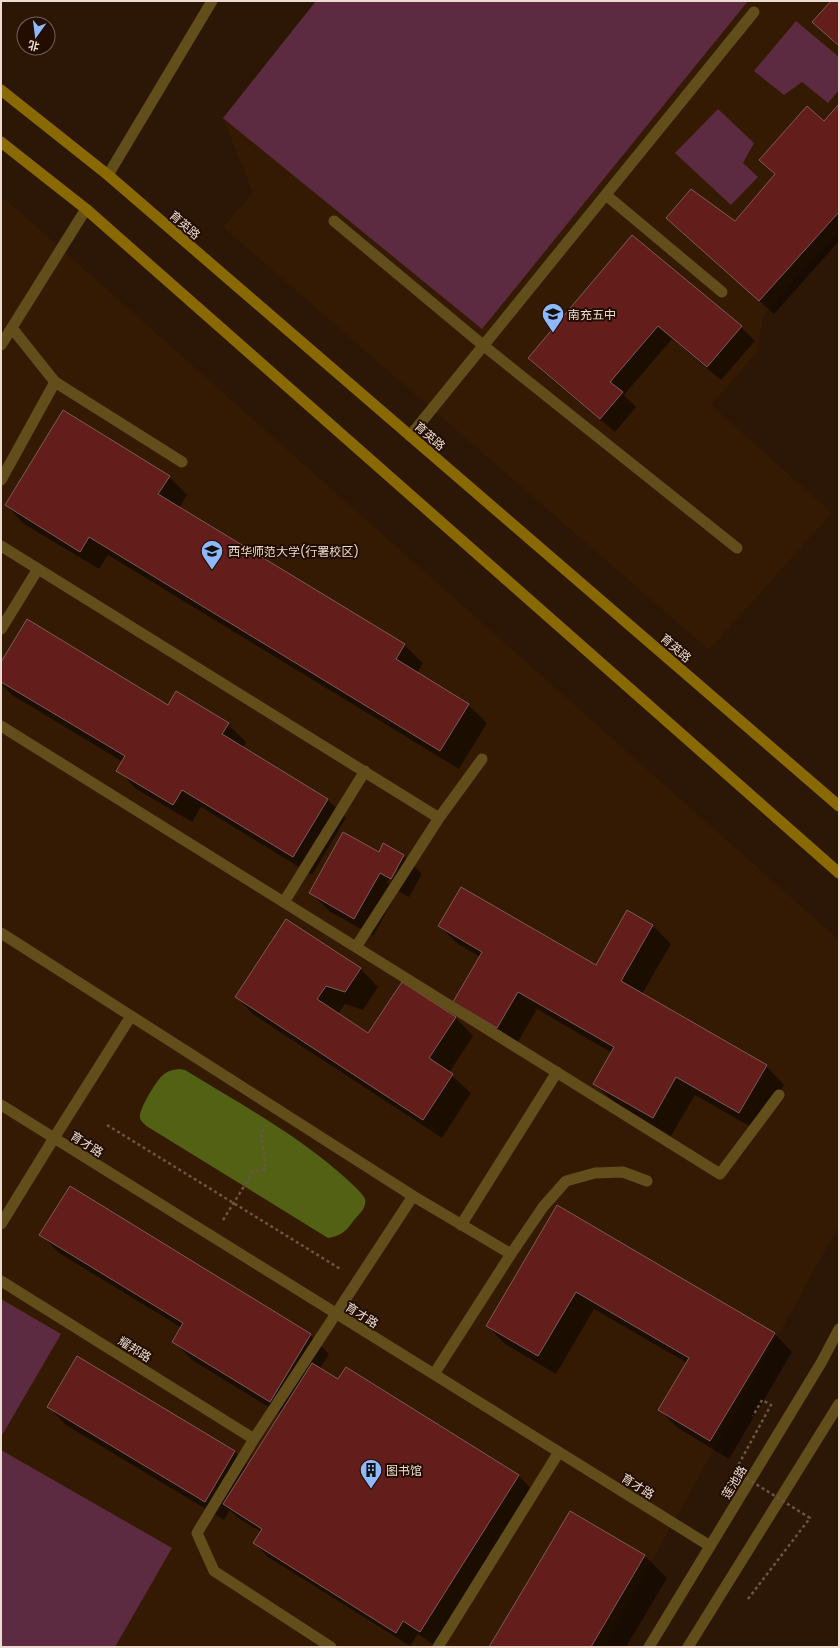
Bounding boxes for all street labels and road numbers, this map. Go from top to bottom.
street label: 育英路 [166,207,204,243]
street label: 育英路 [411,418,449,454]
street label: 育英路 [657,630,695,666]
street label: 育才路 [67,1127,107,1161]
street label: 育才路 [342,1298,382,1332]
street label: 耀邦路 [115,1332,155,1366]
street label: 莲池路 [717,1462,751,1502]
street label: 育才路 [618,1469,658,1503]

